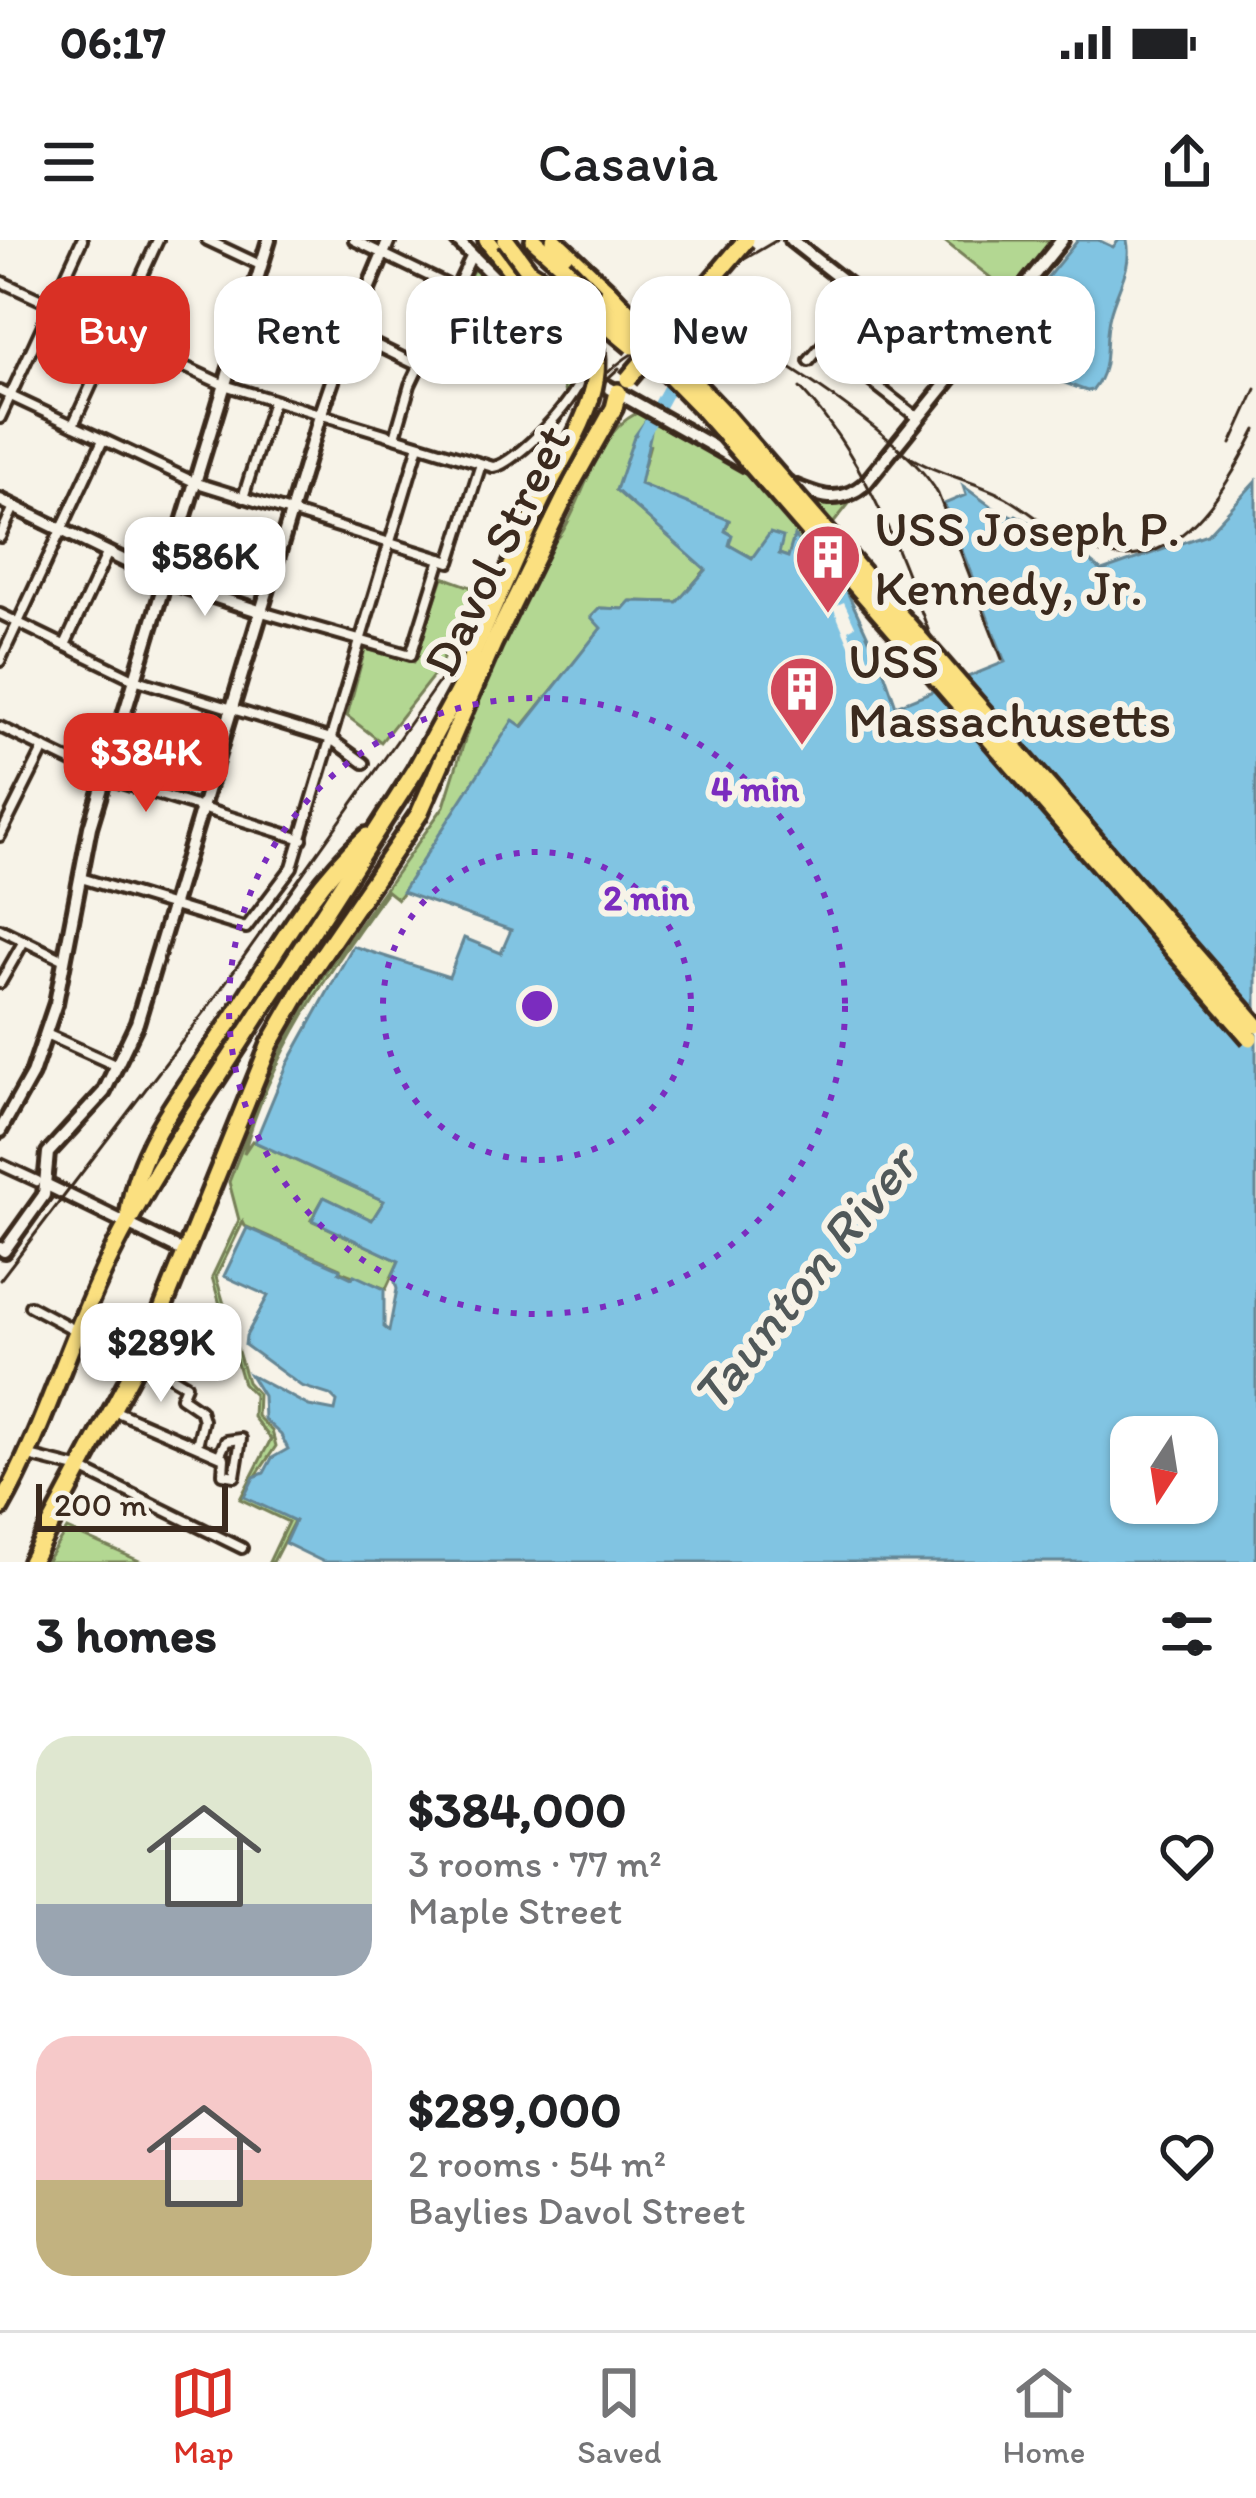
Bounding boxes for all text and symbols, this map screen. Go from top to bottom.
text: 06:17 [60,15,166,69]
icon: menu [36,129,102,195]
icon: share [1154,129,1220,195]
text: Casavia [538,130,718,195]
chip: Buy [36,276,190,384]
chip: Rent [214,276,382,384]
chip: Filters [406,276,606,384]
chip: New [630,276,791,384]
chip: Apartment [815,276,1095,384]
street label: Davol Street [410,415,583,686]
place label: USS Joseph P. Kennedy, Jr. [874,498,1180,618]
pin: $586K [121,517,289,619]
building icon: USS Joseph P. Kennedy, Jr. [793,522,863,616]
text: $586K [151,532,259,579]
place label: USS Massachusetts [848,630,1171,750]
building icon: USS Massachusetts [767,654,837,748]
pin: $384K [62,713,230,815]
text: $384K [91,728,201,775]
text: 4 min [711,767,800,810]
text: 2 min [603,876,690,919]
centre of rings [516,985,558,1027]
water label: Taunton River [677,1130,933,1424]
pin: $289K [77,1303,245,1405]
text: $289K [108,1318,214,1365]
north arrow [1110,1416,1218,1524]
map controls [1110,1416,1218,1524]
scale bar [36,1478,228,1531]
text: 200 m [54,1485,147,1524]
icon: filters [1154,1601,1220,1667]
text: 3 homes [36,1604,217,1665]
text: $384,000 [408,1779,627,1840]
icon: home [132,1784,276,1928]
icon: heart [1154,1823,1220,1889]
text: 3 rooms · 77 m² [408,1840,662,1887]
text: Maple Street [408,1887,622,1934]
text: $289,000 [408,2079,622,2140]
icon: home [132,2084,276,2228]
icon: heart [1154,2123,1220,2189]
text: 2 rooms · 54 m² [408,2140,666,2187]
text: Baylies Davol Street [408,2187,745,2234]
tab: Map [170,2360,236,2471]
tab: Saved [577,2360,662,2471]
tab: Home [1002,2360,1086,2471]

